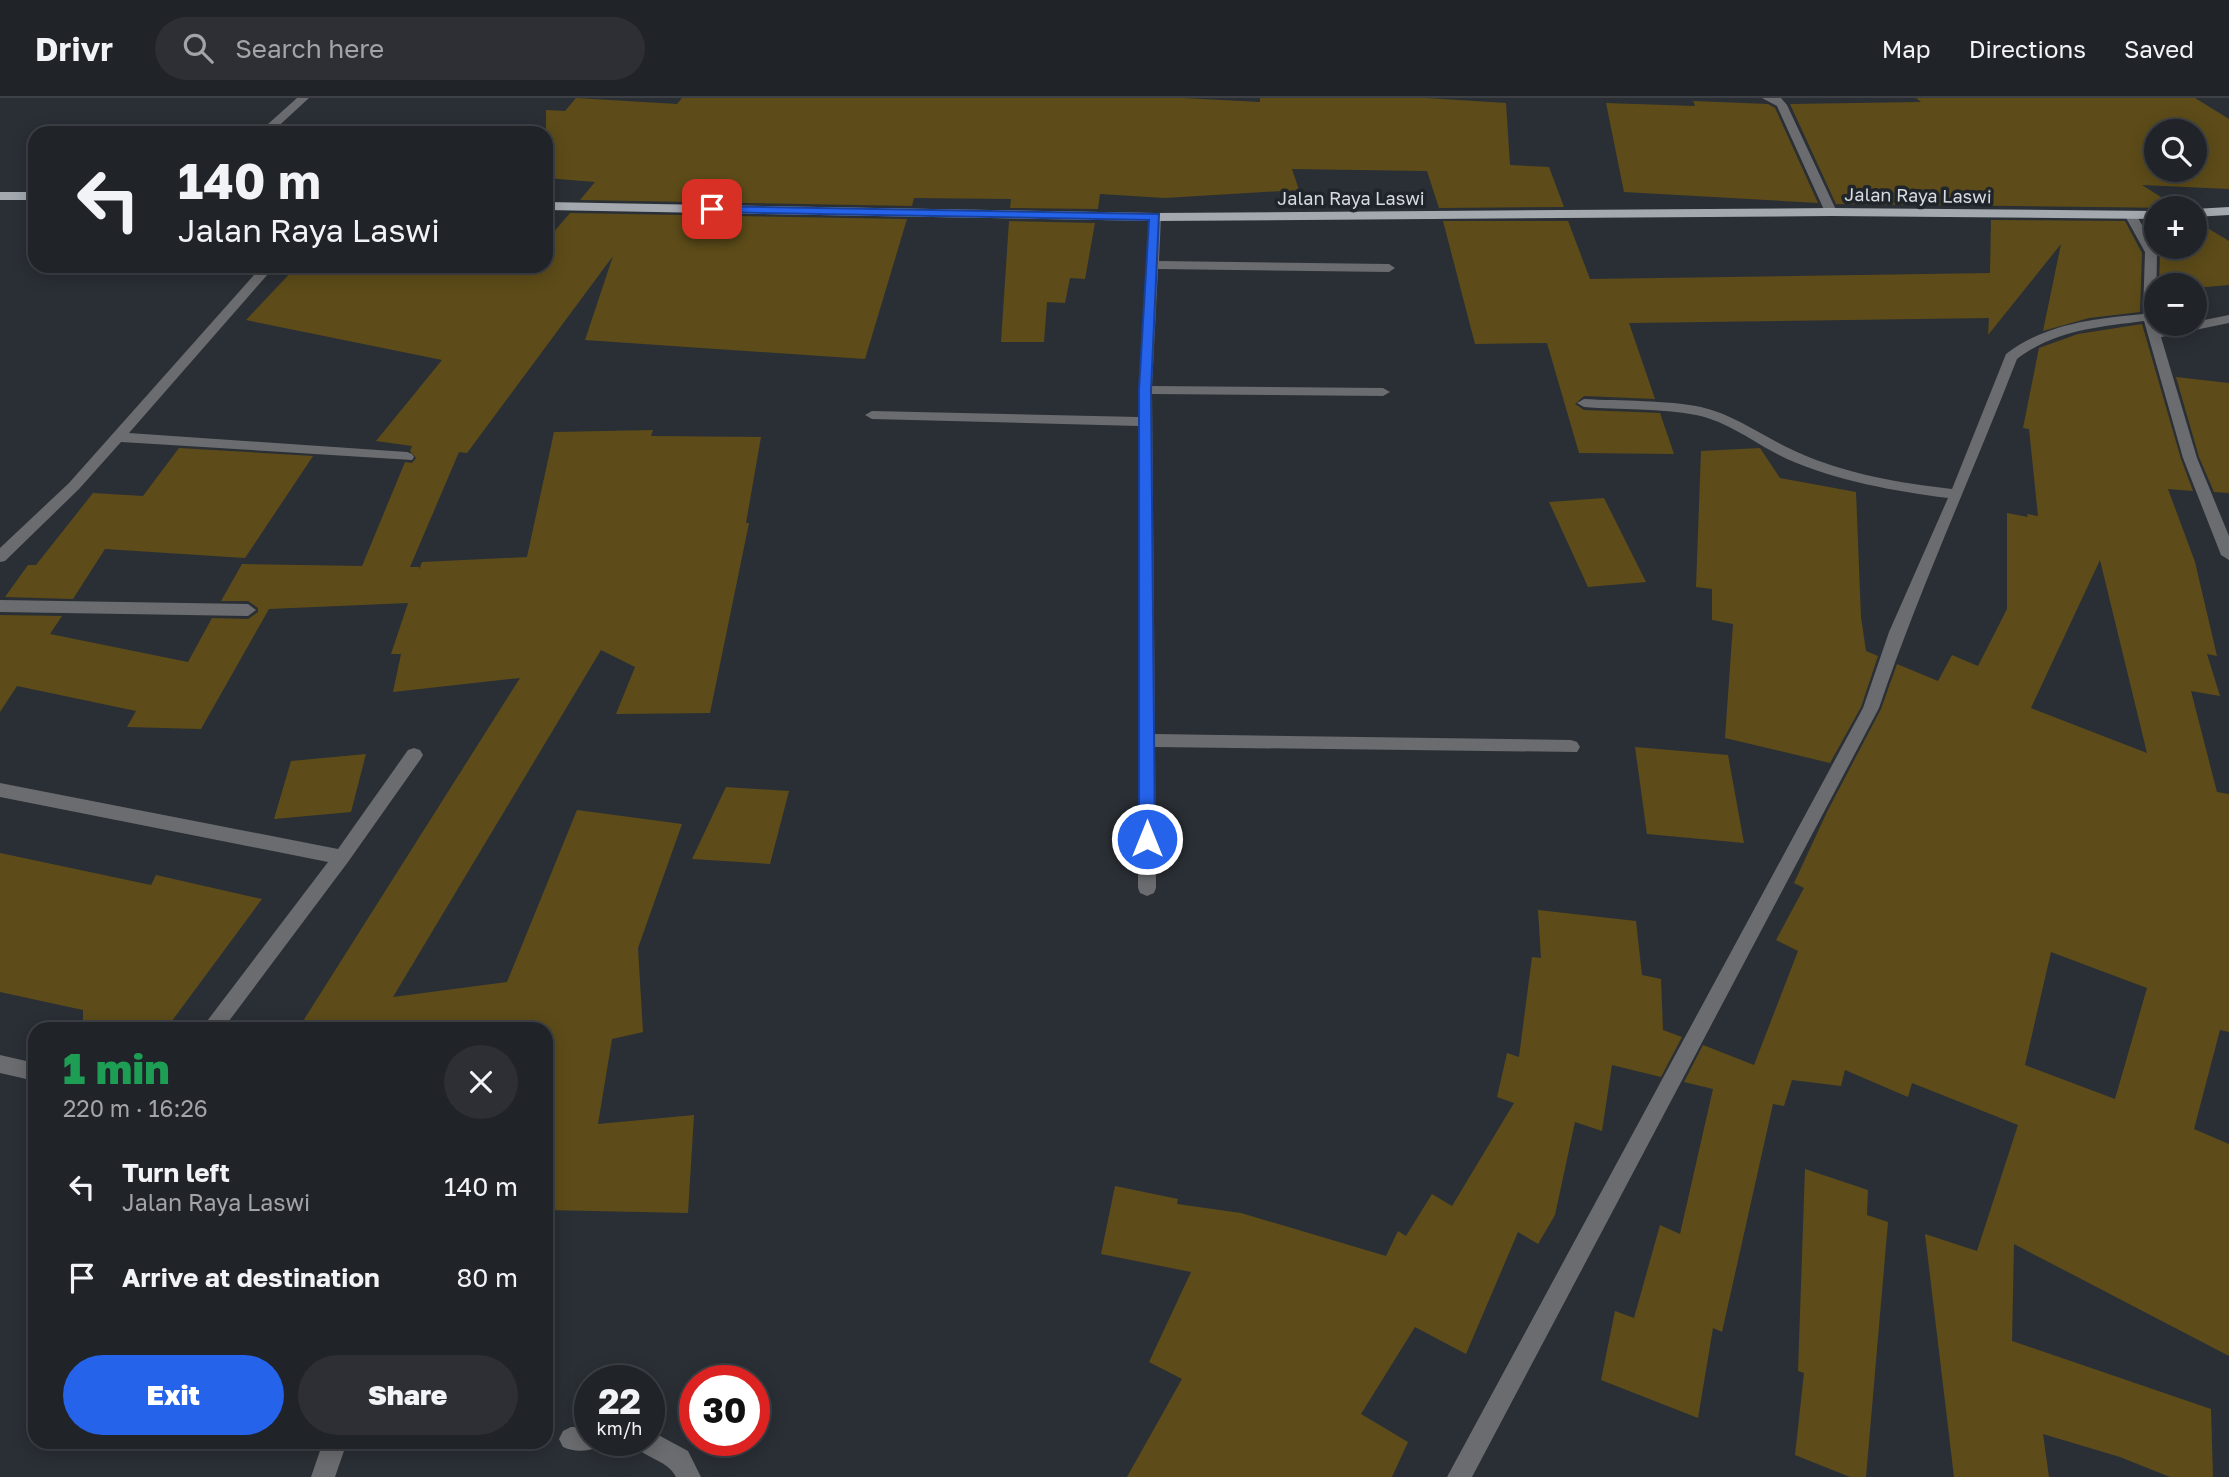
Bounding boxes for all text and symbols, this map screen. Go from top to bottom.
search box [155,17,645,80]
text: Drivr [35,29,113,68]
icon: search [179,29,217,67]
text: Search here [235,33,384,64]
text: Map [1882,34,1931,63]
text: Directions [1969,34,2086,63]
text: Saved [2124,34,2194,63]
map controls [2144,119,2207,336]
button: search [2144,119,2207,182]
text: 140 m [178,151,321,210]
icon: left [63,154,154,245]
pin [682,179,742,239]
street label: Jalan Raya Laswi [1844,183,1992,207]
street label: Jalan Raya Laswi [1277,187,1425,209]
icon: arrive [693,190,731,228]
button: + [2144,196,2207,259]
text: Jalan Raya Laswi [178,211,440,249]
button: − [2144,273,2207,336]
position arrow [1110,802,1184,876]
text: 1 min [63,1043,170,1093]
button: close [444,1045,518,1119]
text: 220 m · 16:26 [63,1094,208,1122]
text: Turn left [122,1157,230,1188]
icon: left [63,1168,101,1206]
text: 140 m [444,1171,518,1202]
text: Jalan Raya Laswi [122,1188,310,1216]
icon: arrive [63,1259,101,1297]
text: Arrive at destination [122,1262,380,1293]
text: 80 m [457,1262,518,1293]
button: Exit [63,1355,284,1435]
button: Share [298,1355,518,1435]
speed limit sign: 30 [679,1365,770,1456]
text: 22 [598,1380,641,1422]
text: km/h [597,1417,642,1439]

